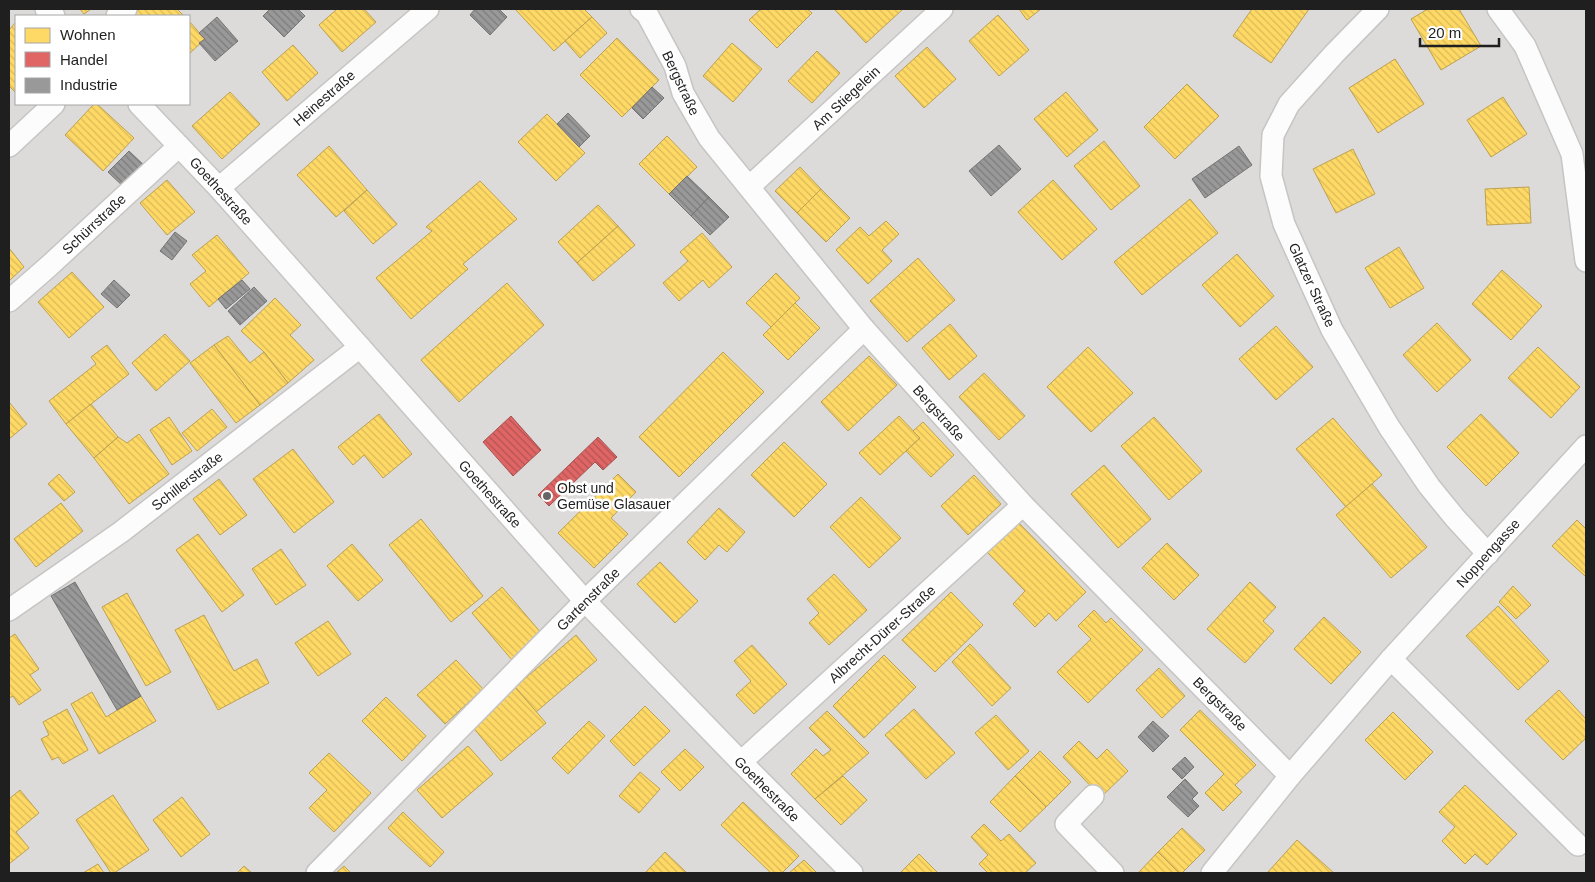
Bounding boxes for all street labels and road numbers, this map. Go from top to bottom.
street label: Bergstraße [659,48,703,118]
street label: Am Stiegelein [809,63,883,133]
street label: Heinestraße [290,67,358,129]
street label: Goethestraße [186,154,256,228]
street label: Schürrstraße [59,190,129,257]
street label: Glatzer Straße [1286,240,1339,330]
street label: Bergstraße [910,382,968,444]
street label: Schillerstraße [148,448,226,514]
street label: Goethestraße [455,457,525,531]
street label: Noppengasse [1453,515,1523,590]
street label: Gartenstraße [553,564,623,634]
street label: Albrecht-Dürer-Straße [825,582,939,686]
street label: Bergstraße [1190,674,1250,734]
street label: Goethestraße [731,753,803,825]

